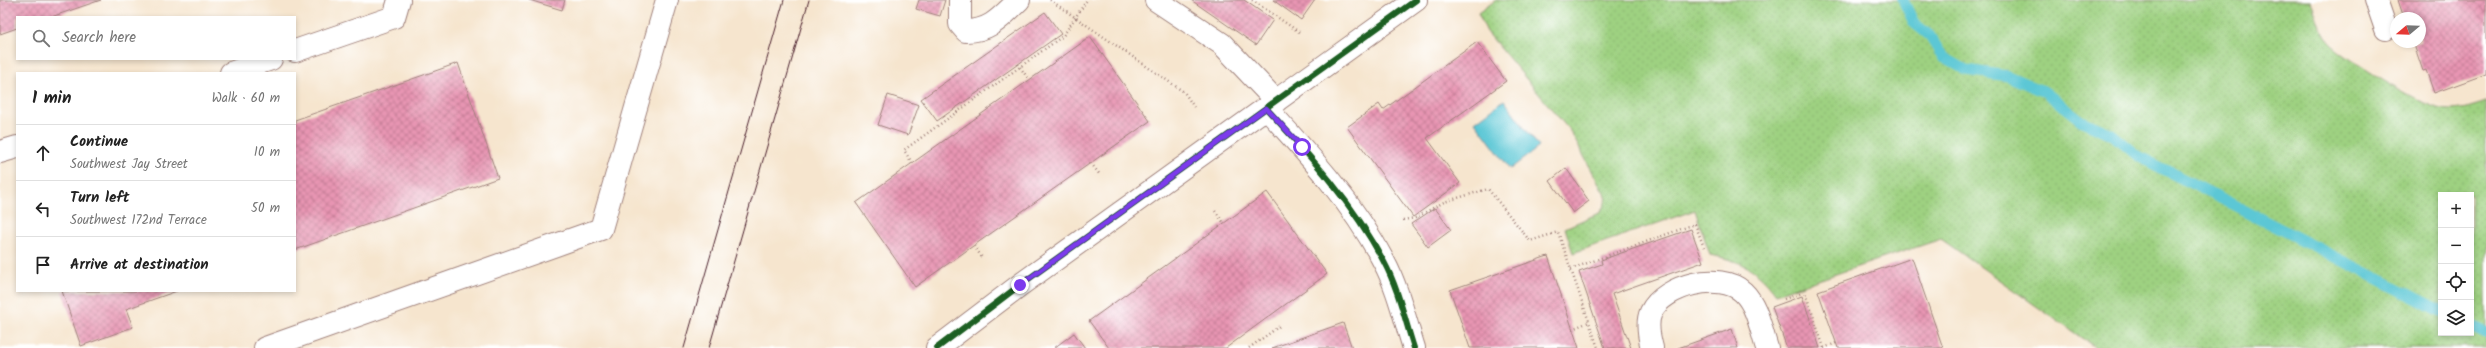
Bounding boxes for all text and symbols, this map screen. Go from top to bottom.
north arrow [2390,12,2426,48]
search box [16,16,296,60]
text: Search here [62,26,136,50]
icon: search [30,27,52,49]
text: 1 min [32,85,71,112]
text: Walk · 60 m [212,88,280,109]
text: Continue [70,130,128,154]
route start [1293,138,1311,156]
icon: ahead [32,142,54,164]
text: 10 m [254,142,280,163]
text: Southwest Jay Street [70,154,188,175]
text: Turn left [70,186,130,210]
map controls [2438,192,2474,336]
button: + [2438,192,2474,228]
icon: left [32,198,54,220]
text: 50 m [251,198,280,219]
text: Southwest 172nd Terrace [70,210,207,231]
button: − [2438,228,2474,264]
text: Arrive at destination [70,253,209,277]
icon: arrive [32,254,54,276]
button: locate [2438,264,2474,300]
route end [1011,276,1029,294]
button: layers [2438,300,2474,336]

